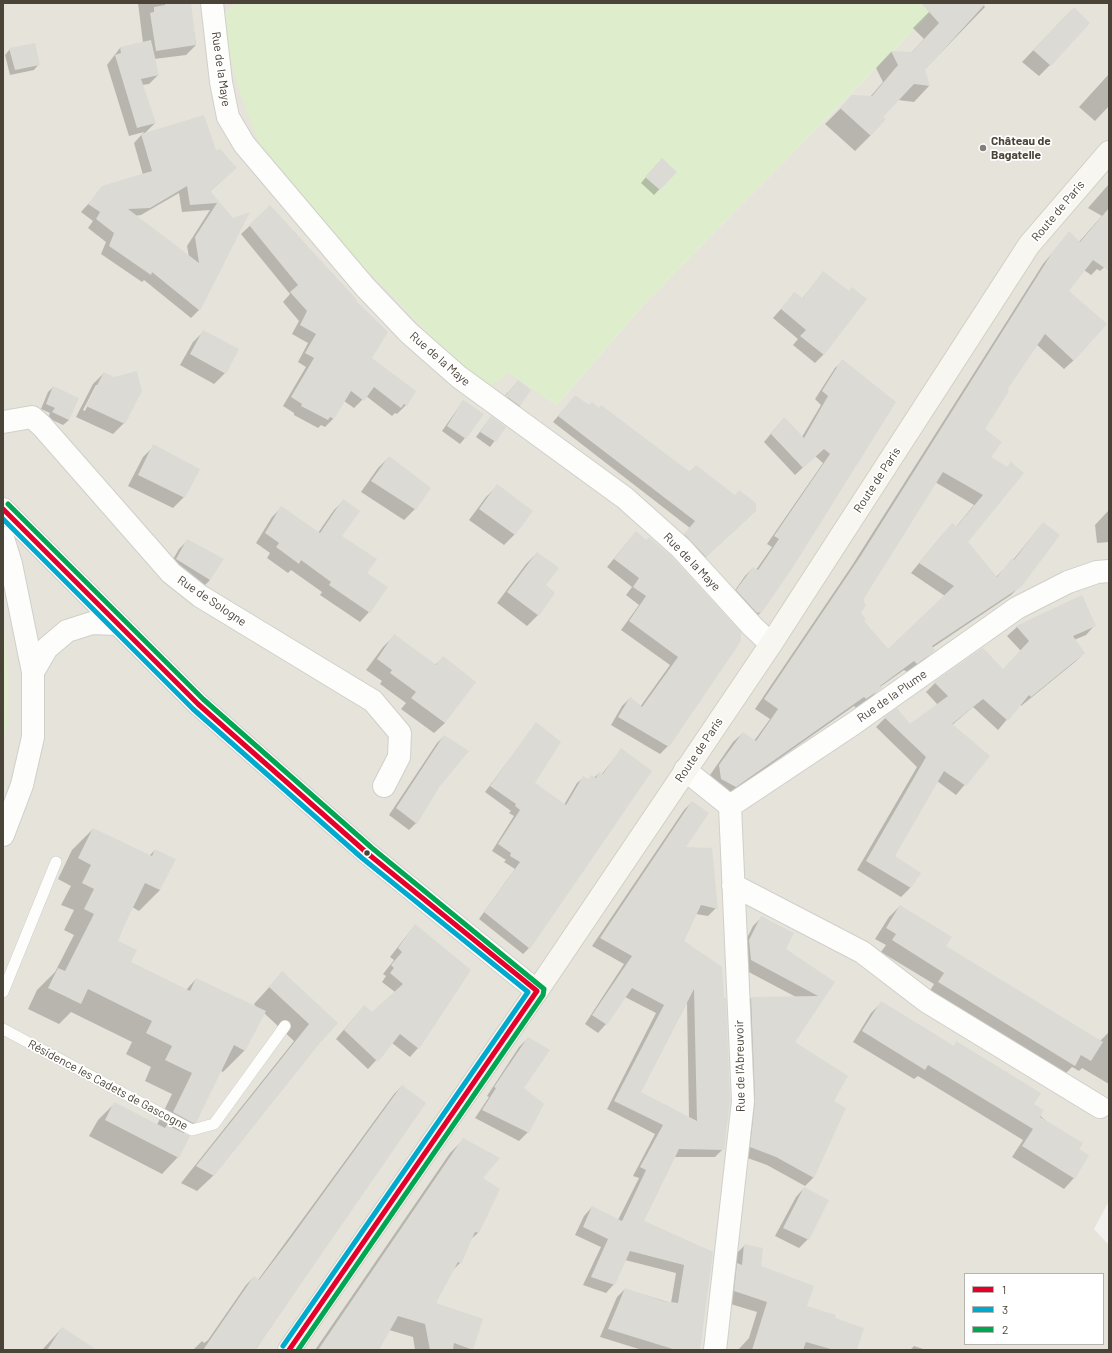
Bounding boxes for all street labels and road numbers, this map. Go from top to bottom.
street label: Rue de la Maye [209,31,233,107]
street label: Route de Paris [1028,178,1088,244]
street label: Rue de la Maye [407,329,473,389]
street label: Route de Paris [851,445,903,515]
street label: Rue de la Maye [661,530,723,594]
street label: Rue de Sologne [175,573,249,629]
street label: Rue de la Plume [854,667,930,725]
street label: Route de Paris [672,715,726,785]
street label: Rue de l'Abreuvoir [732,1020,748,1112]
street label: Résidence les Cadets de Gascogne [26,1037,190,1133]

